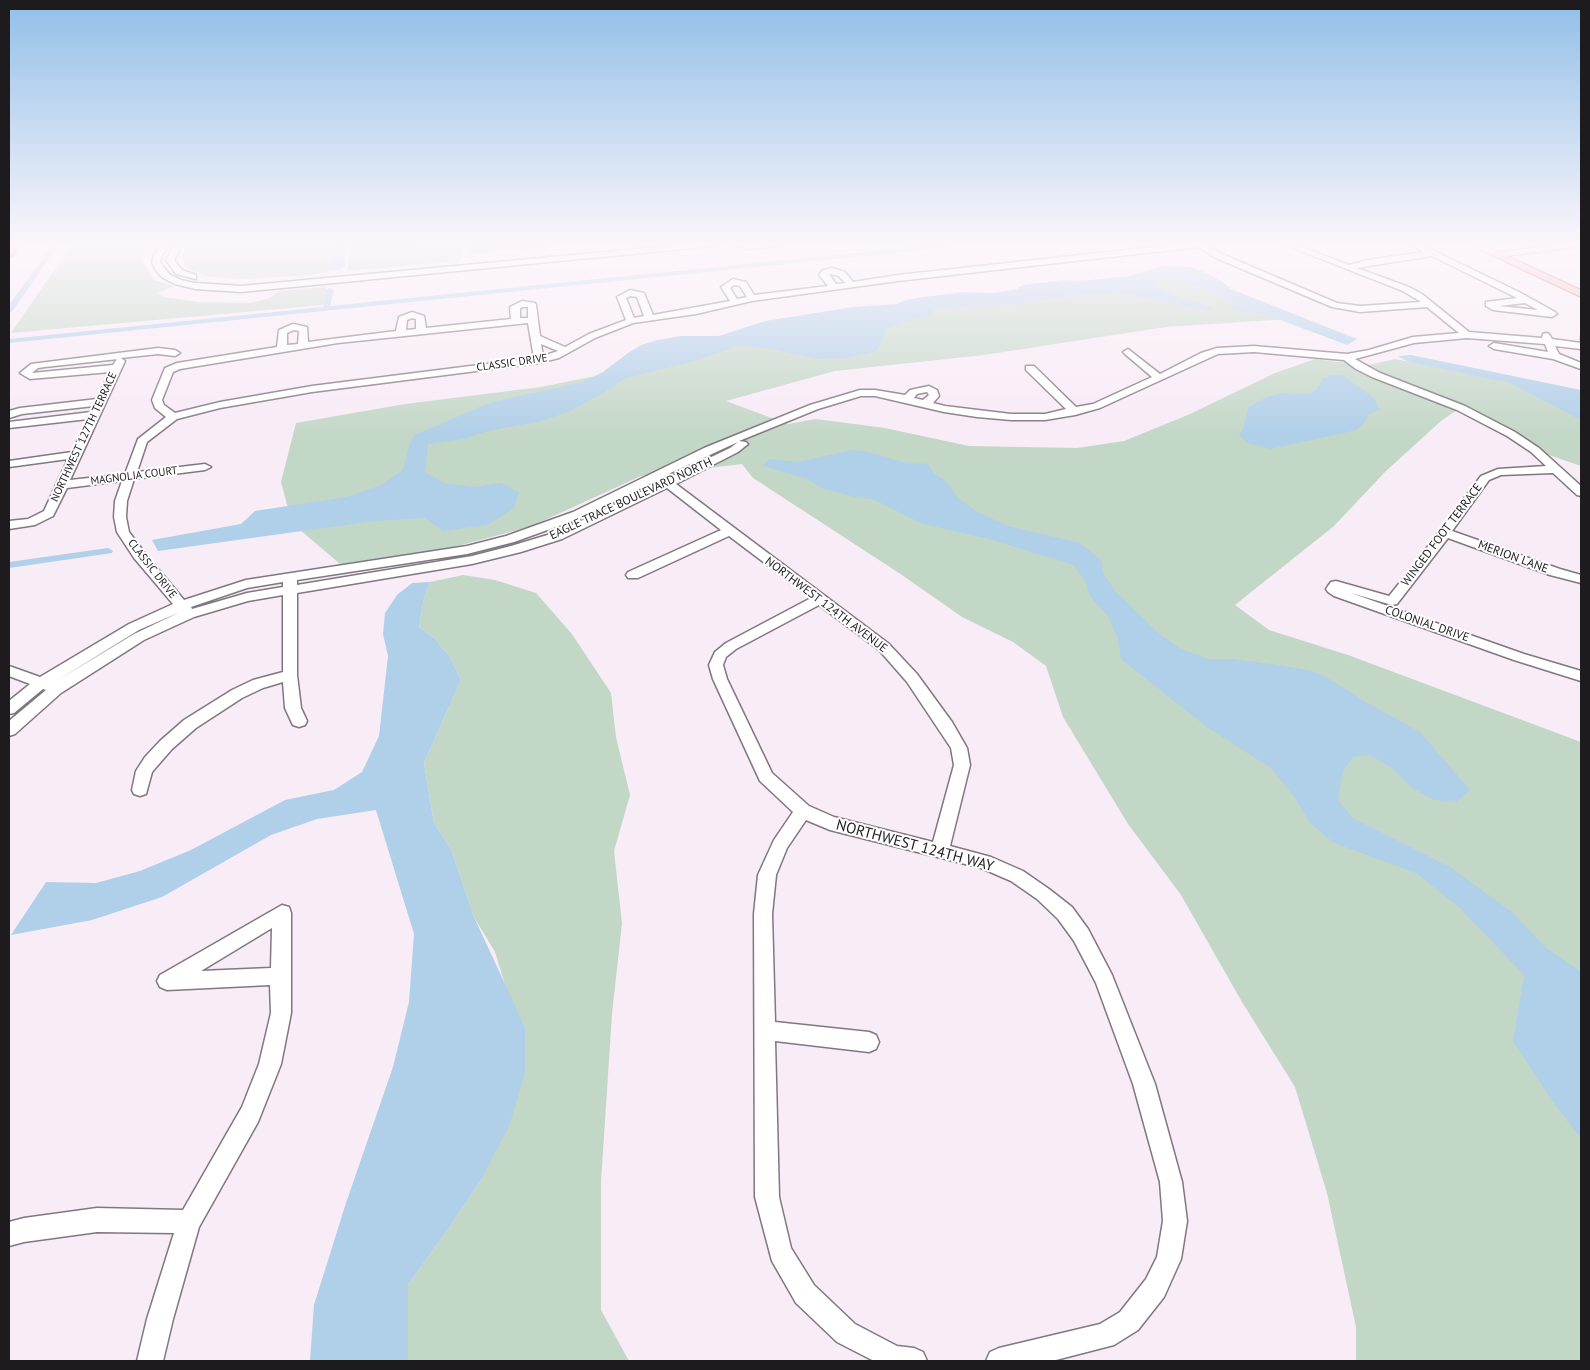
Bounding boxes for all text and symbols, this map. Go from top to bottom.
street label: CLASSIC DRIVE [476,351,548,375]
street label: NORTHWEST 127TH TERRACE [48,370,120,504]
street label: EAGLE TRACE BOULEVARD NORTH [547,455,715,543]
street label: MAGNOLIA COURT [90,464,178,488]
street label: WINGED FOOT TERRACE [1399,481,1485,589]
street label: CLASSIC DRIVE [125,537,179,601]
street label: MERION LANE [1476,538,1550,576]
street label: NORTHWEST 124TH AVENUE [762,554,890,656]
street label: COLONIAL DRIVE [1383,603,1471,645]
street label: NORTHWEST 124TH WAY [834,816,996,876]

